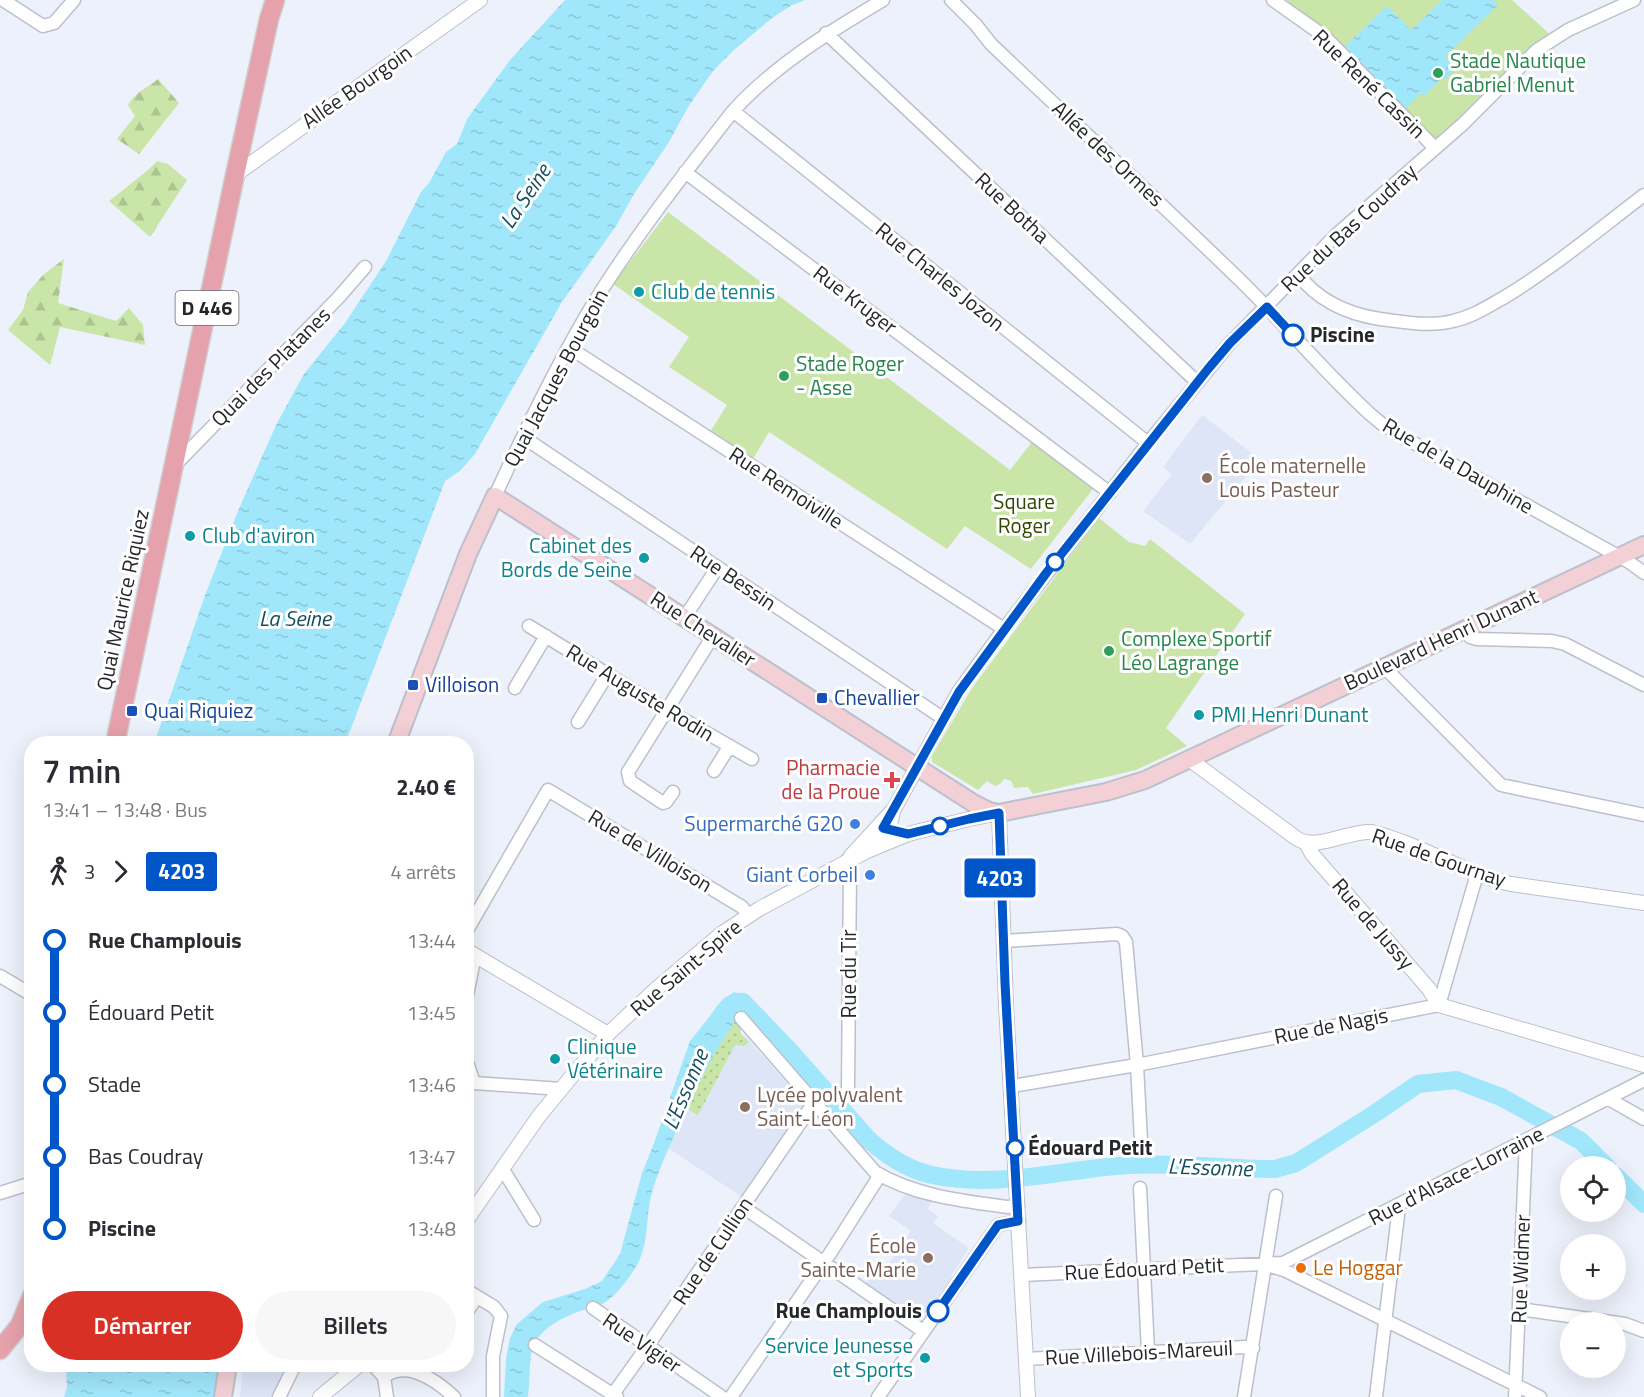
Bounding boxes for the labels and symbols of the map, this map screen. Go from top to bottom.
street label: Rue René Cassin [1306,21,1433,146]
street label: Allée Bourgoin [295,36,418,136]
place label: Stade Nautique Gabriel Menut [1450,44,1586,100]
marker: Stade Nautique Gabriel Menut [1431,66,1445,80]
street label: Allée des Ormes [1045,93,1172,214]
water label: La Seine [491,155,560,235]
street label: Rue du Bas Coudray [1273,155,1424,299]
street label: Rue Botha [968,164,1058,251]
street label: Rue Charles Jozon [869,214,1012,339]
street label: Rue Kruger [807,257,904,342]
place label: Club de tennis [651,275,775,307]
street label: Quai Jacques Bourgoin [495,283,616,472]
marker: Club de tennis [632,285,646,299]
road number: D 446 [176,291,238,325]
street label: Quai des Platanes [203,299,338,434]
place label: Piscine [1310,318,1375,350]
marker: Piscine [1282,324,1304,346]
place label: Stade Roger - Asse [796,347,904,403]
marker: Stade Roger - Asse [777,369,791,383]
street label: Rue de la Dauphine [1377,409,1540,521]
street label: Rue Remoiville [723,438,850,536]
place label: École maternelle Louis Pasteur [1219,449,1366,505]
marker: École maternelle Louis Pasteur [1200,471,1214,485]
park label: Square Roger [993,485,1055,541]
street label: Quai Maurice Riquiez [87,506,157,693]
place label: Club d'aviron [202,519,315,551]
marker: Club d'aviron [183,529,197,543]
place label: Cabinet des Bords de Seine [501,529,632,585]
street label: Rue Bessin [684,536,783,618]
marker: Cabinet des Bords de Seine [637,551,651,565]
unlabelled marker [1046,553,1064,571]
street label: Boulevard Henri Dunant [1338,580,1544,698]
street label: Rue Chevalier [644,582,763,674]
water label: La Seine [259,601,333,635]
place label: Complexe Sportif Léo Lagrange [1121,622,1272,678]
street label: Rue Auguste Rodin [560,635,721,749]
marker: Complexe Sportif Léo Lagrange [1102,644,1116,658]
place label: Villoison [425,668,499,700]
marker: Villoison [406,678,420,692]
place label: Chevallier [834,681,920,713]
marker: Chevallier [815,691,829,705]
place label: Quai Riquiez [144,694,253,726]
place label: PMI Henri Dunant [1211,698,1369,730]
marker: Quai Riquiez [125,704,139,718]
marker: PMI Henri Dunant [1192,708,1206,722]
place label: Pharmacie de la Proue [781,751,880,807]
marker: Pharmacie de la Proue [885,773,899,787]
street label: Rue de Villoison [582,800,719,900]
place label: Supermarché G20 [684,807,843,839]
marker: Supermarché G20 [848,817,862,831]
unlabelled marker [931,817,949,835]
street label: Rue de Gournay [1368,819,1511,895]
place label: Giant Corbeil [746,858,858,890]
line badge: 4203 [958,858,1042,898]
marker: Giant Corbeil [863,868,877,882]
street label: Rue de Jussy [1325,870,1423,976]
street label: Rue Saint-Spire [623,911,748,1024]
street label: Rue du Tir [832,929,864,1019]
street label: Rue de Nagis [1271,998,1391,1052]
place label: Clinique Vétérinaire [567,1030,663,1086]
water label: L'Essonne [653,1042,718,1134]
marker: Clinique Vétérinaire [548,1052,562,1066]
place label: Lycée polyvalent Saint-Léon [757,1078,903,1134]
marker: Lycée polyvalent Saint-Léon [738,1100,752,1114]
street label: Rue d'Alsace-Lorraine [1362,1117,1549,1233]
place label: Édouard Petit [1028,1131,1153,1163]
marker: Édouard Petit [1006,1139,1024,1157]
water label: L'Essonne [1167,1149,1255,1186]
street label: Rue de Cullion [664,1190,760,1311]
street label: Rue Widmer [1502,1214,1538,1324]
place label: École Sainte-Marie [800,1229,916,1285]
street label: Rue Édouard Petit [1063,1248,1225,1288]
marker: École Sainte-Marie [921,1251,935,1265]
place label: Le Hoggar [1313,1251,1403,1283]
marker: Le Hoggar [1294,1261,1308,1275]
place label: Rue Champlouis [775,1294,922,1326]
marker: Rue Champlouis [927,1300,949,1322]
street label: Rue Vigier [597,1304,689,1380]
place label: Service Jeunesse et Sports [765,1329,913,1385]
street label: Rue Villebois-Mareuil [1044,1331,1234,1373]
marker: Service Jeunesse et Sports [918,1351,932,1365]

